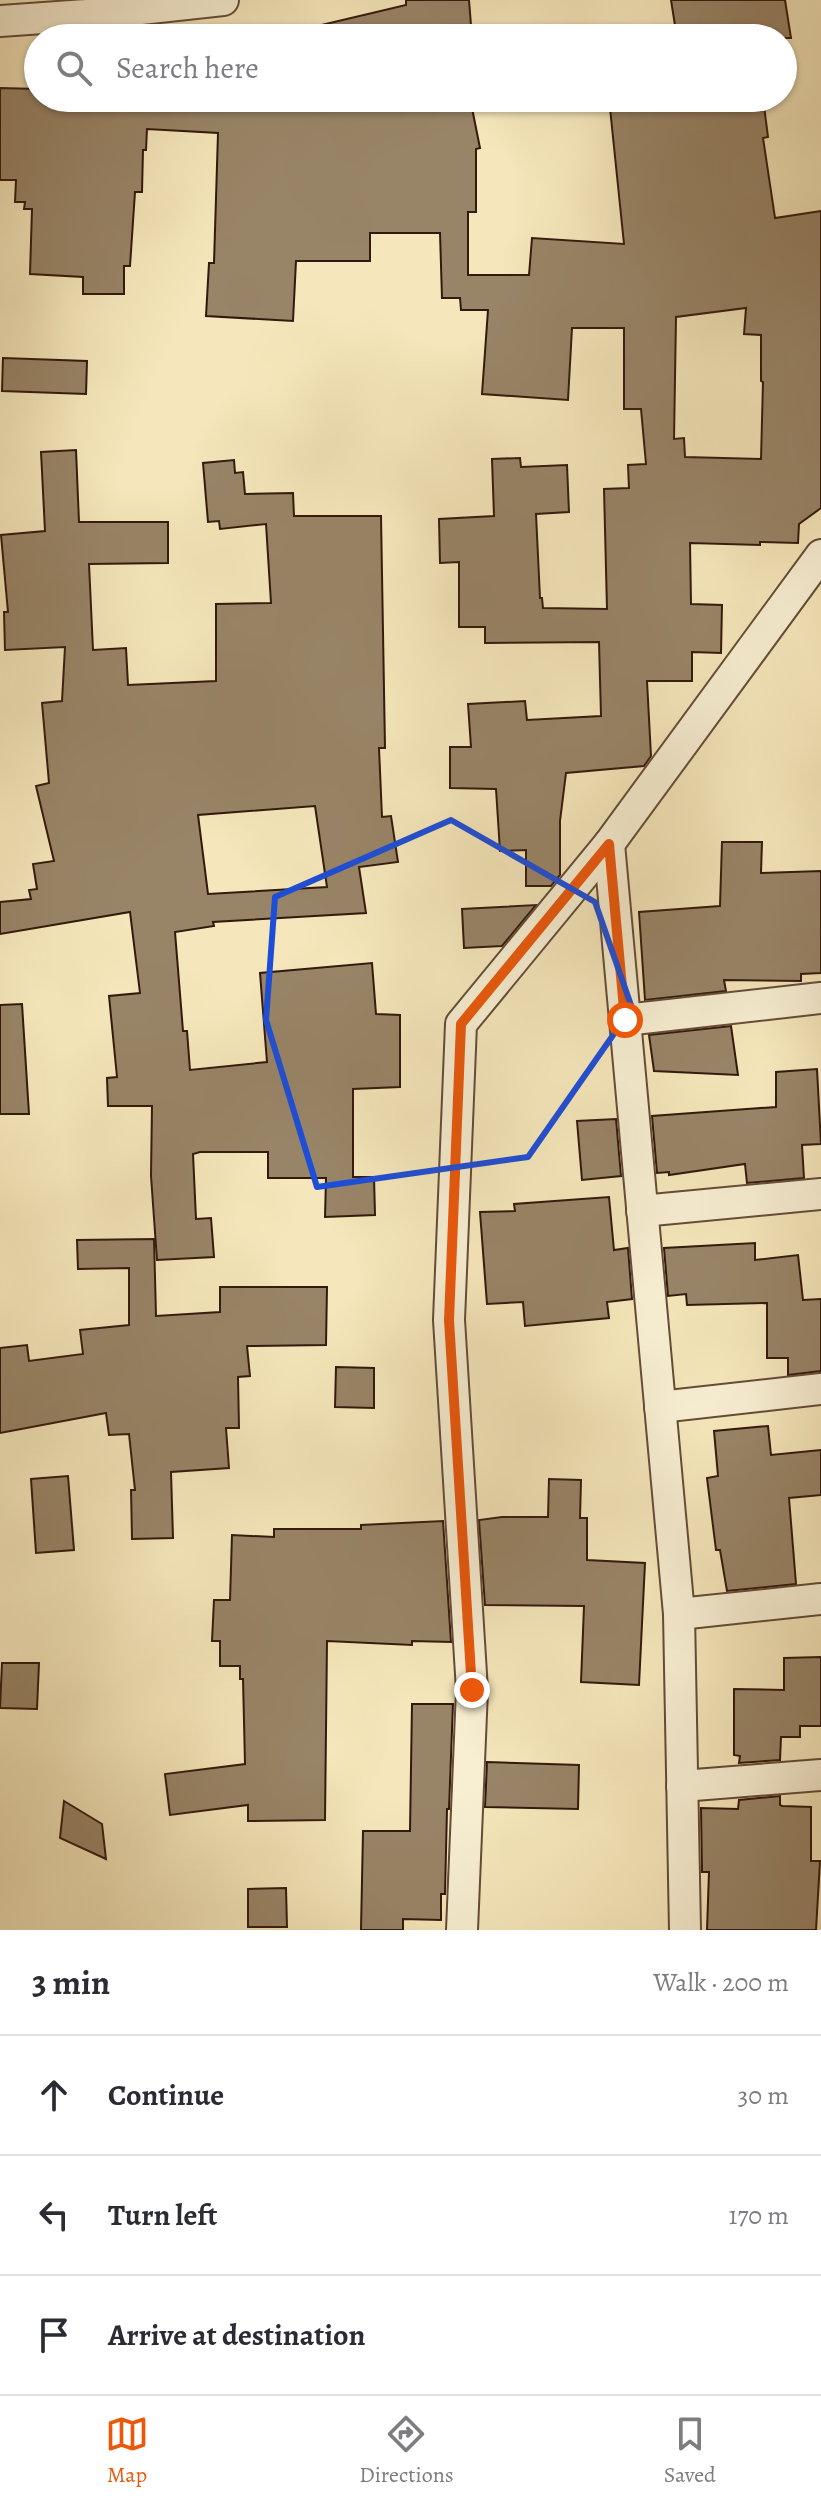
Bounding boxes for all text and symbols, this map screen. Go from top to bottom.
search box [24,24,797,112]
icon: search [52,46,96,90]
text: Search here [116,48,259,88]
route start [607,1002,643,1038]
route end [454,1672,490,1708]
text: 3 min [32,1959,110,2006]
text: Walk · 200 m [653,1965,789,2000]
icon: ahead [32,2073,76,2117]
text: Continue [108,2075,224,2115]
text: 30 m [738,2078,789,2113]
icon: left [32,2193,76,2237]
text: Turn left [108,2195,217,2235]
text: 170 m [729,2198,789,2233]
icon: arrive [32,2313,76,2357]
text: Arrive at destination [108,2315,365,2355]
tab: Map [105,2412,149,2490]
tab: Directions [359,2412,454,2490]
tab: Saved [664,2412,716,2490]

